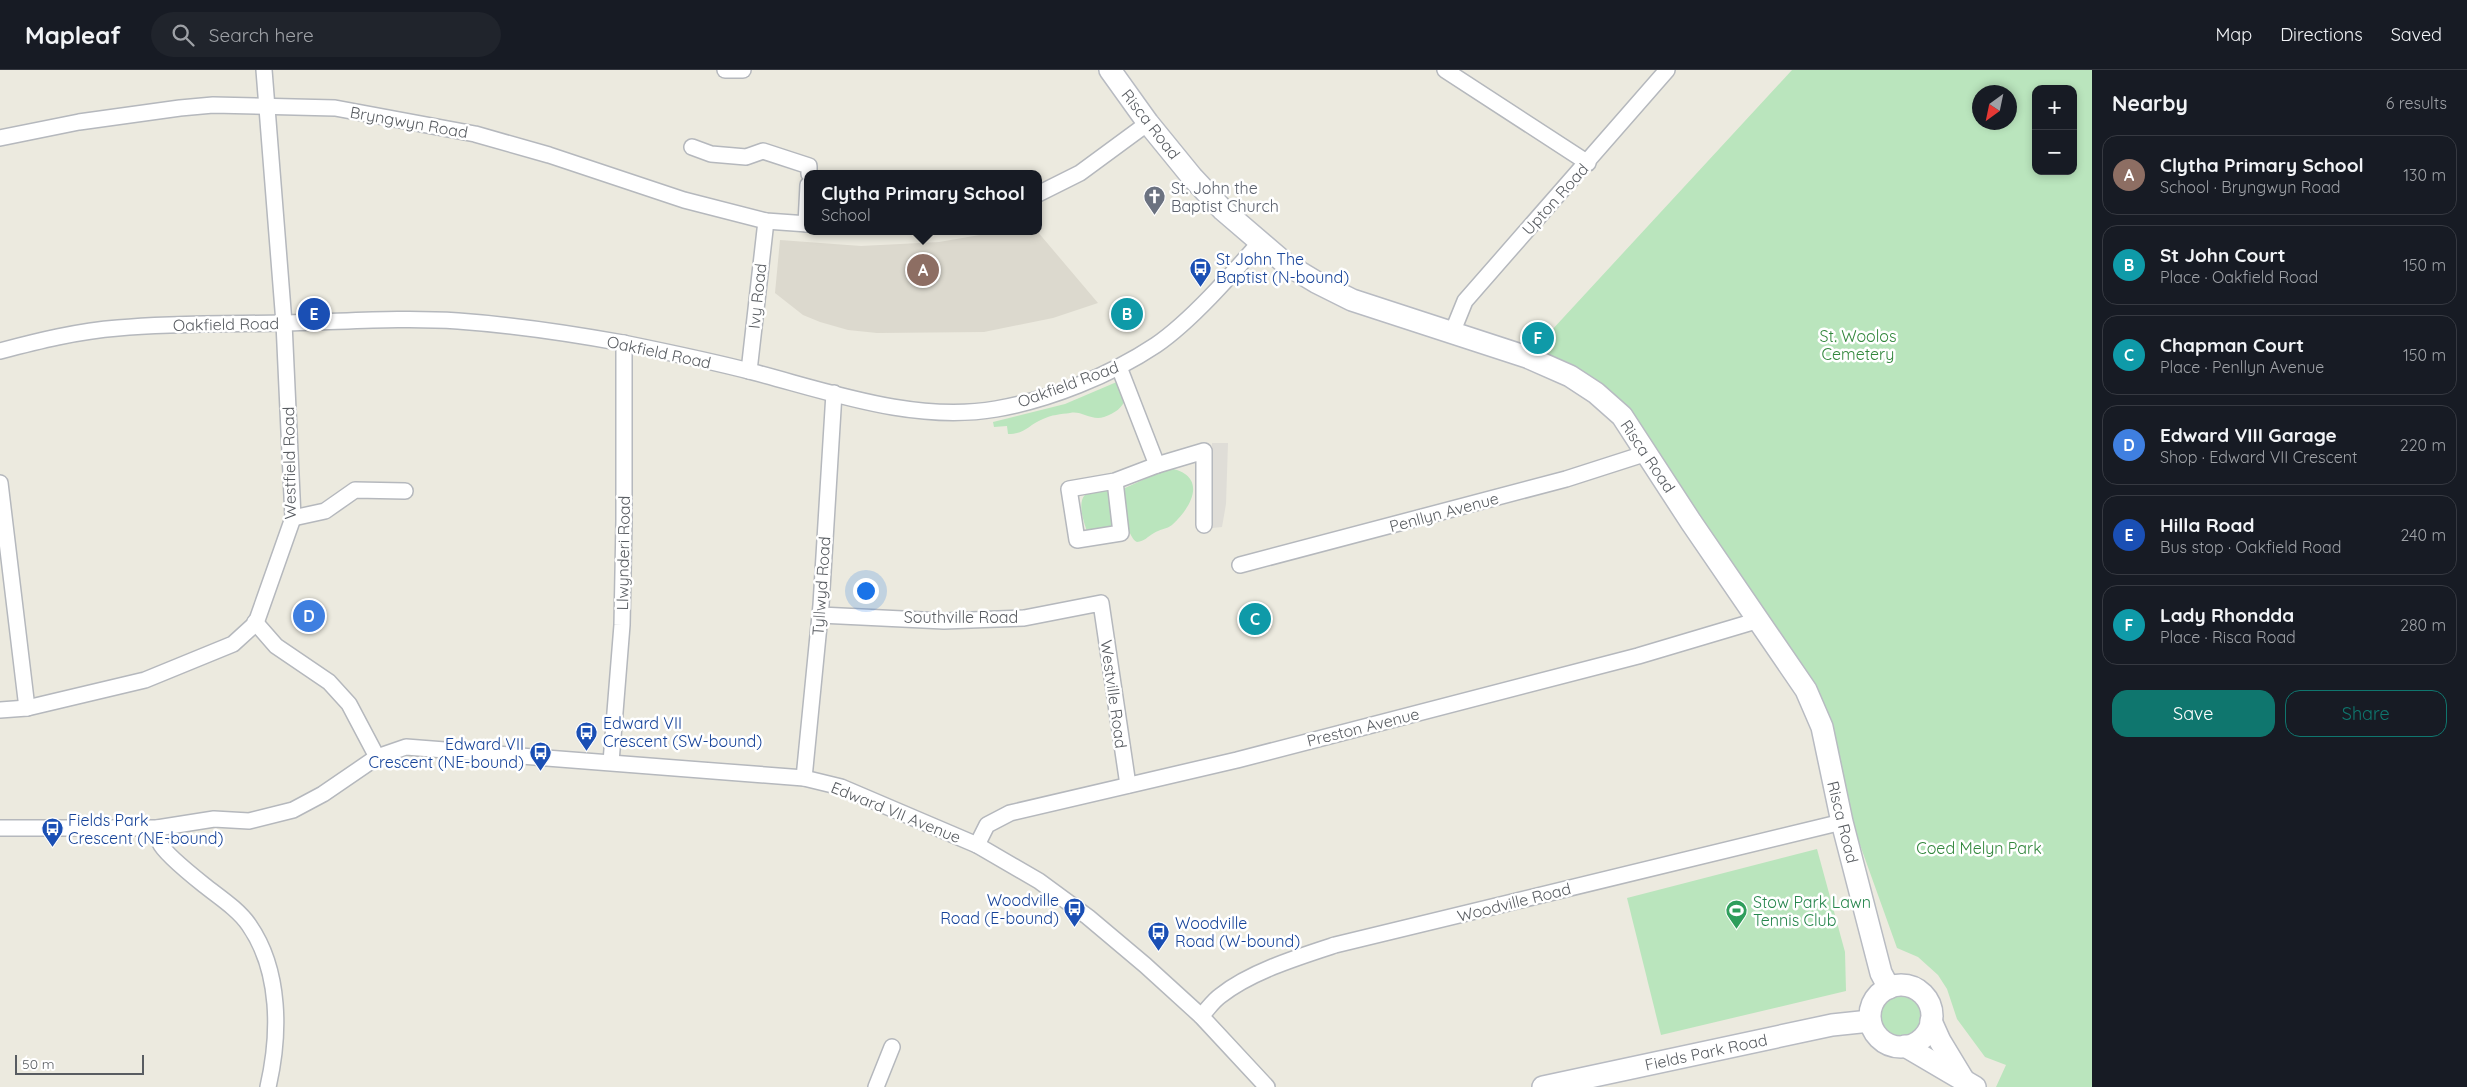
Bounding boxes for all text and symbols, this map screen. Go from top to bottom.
search box [151,12,501,57]
text: Mapleaf [25,20,121,50]
icon: search [169,21,197,49]
text: Search here [209,23,314,47]
text: Map [2215,23,2252,46]
text: Directions [2280,23,2363,46]
text: Saved [2391,23,2442,46]
street label: Risca Road [1117,85,1185,163]
north arrow [1972,85,2017,130]
map controls [2032,85,2077,175]
button: + [2032,85,2077,130]
text: Nearby [2112,90,2188,116]
text: 6 results [2386,93,2447,113]
street label: Bryngwyn Road [348,102,470,142]
button: − [2032,130,2077,175]
text: Clytha Primary School [2160,153,2364,177]
street label: Upton Road [1518,159,1592,239]
text: A [2124,165,2134,185]
text: 130 m [2403,165,2446,185]
popup [804,170,1042,235]
text: School · Bryngwyn Road [2160,177,2341,197]
place label: St. John the Baptist Church [1171,178,1279,216]
text: Clytha Primary School [821,181,1025,205]
church icon: St. John the Baptist Church [1143,185,1167,216]
text: School [821,205,871,225]
text: St John Court [2160,243,2286,267]
place label: St John The Baptist (N-bound) [1216,249,1349,287]
pin: A [907,251,939,289]
text: B [2124,255,2134,275]
text: 150 m [2403,255,2446,275]
bus stop icon: St John The Baptist (N-bound) [1188,256,1212,287]
street label: Ivy Road [744,262,770,330]
text: Place · Oakfield Road [2160,267,2318,287]
pin: E [298,295,330,333]
pin: B [1111,295,1143,333]
street label: Oakfield Road [173,313,279,335]
pin: F [1522,319,1554,357]
park label: St. Woolos Cemetery [1820,326,1896,364]
street label: Oakfield Road [605,331,713,373]
text: Chapman Court [2160,333,2304,357]
text: C [2124,345,2134,365]
text: 150 m [2403,345,2446,365]
street label: Oakfield Road [1015,356,1121,412]
text: Place · Penllyn Avenue [2160,357,2324,377]
street label: Westfield Road [278,406,300,520]
street label: Risca Road [1616,416,1680,496]
text: Edward VIII Garage [2160,423,2337,447]
text: D [2123,435,2135,455]
text: 220 m [2400,435,2446,455]
text: Shop · Edward VII Crescent [2160,447,2357,467]
street label: Penllyn Avenue [1387,488,1501,536]
street label: Llwynderi Road [612,495,634,611]
text: Hilla Road [2160,513,2254,537]
text: E [2124,525,2134,545]
text: 240 m [2400,525,2446,545]
street label: Tyllwyd Road [808,536,834,636]
text: Bus stop · Oakfield Road [2160,537,2341,557]
your location [853,578,879,604]
pin: D [293,597,325,635]
pin: C [1239,600,1271,638]
text: Lady Rhondda [2160,603,2294,627]
street label: Southville Road [904,607,1018,627]
text: F [2125,615,2134,635]
text: 280 m [2400,615,2446,635]
text: Place · Risca Road [2160,627,2296,647]
street label: Westville Road [1096,638,1132,750]
button: Save [2112,690,2275,737]
button: Share [2285,690,2447,737]
street label: Preston Avenue [1305,703,1421,751]
place label: Edward VII Crescent (SW-bound) [603,713,762,751]
bus stop icon: Edward VII Crescent (SW-bound) [575,720,599,751]
place label: Edward VII Crescent (NE-bound) [368,734,524,772]
bus stop icon: Edward VII Crescent (NE-bound) [528,741,552,772]
street label: Edward VII Avenue [828,777,964,847]
street label: Risca Road [1823,779,1863,865]
place label: Fields Park Crescent (NE-bound) [68,810,224,848]
bus stop icon: Fields Park Crescent (NE-bound) [40,817,64,848]
park label: Coed Melyn Park [1916,838,2042,858]
street label: Woodville Road [1455,878,1573,926]
place label: Woodville Road (E-bound) [940,890,1059,928]
place label: Stow Park Lawn Tennis Club [1753,892,1871,930]
bus stop icon: Woodville Road (E-bound) [1063,897,1087,928]
sports icon: Stow Park Lawn Tennis Club [1725,899,1749,930]
place label: Woodville Road (W-bound) [1175,913,1300,951]
bus stop icon: Woodville Road (W-bound) [1147,920,1171,951]
street label: Fields Park Road [1643,1029,1769,1075]
scale bar [15,1052,144,1075]
text: 50 m [22,1055,55,1073]

